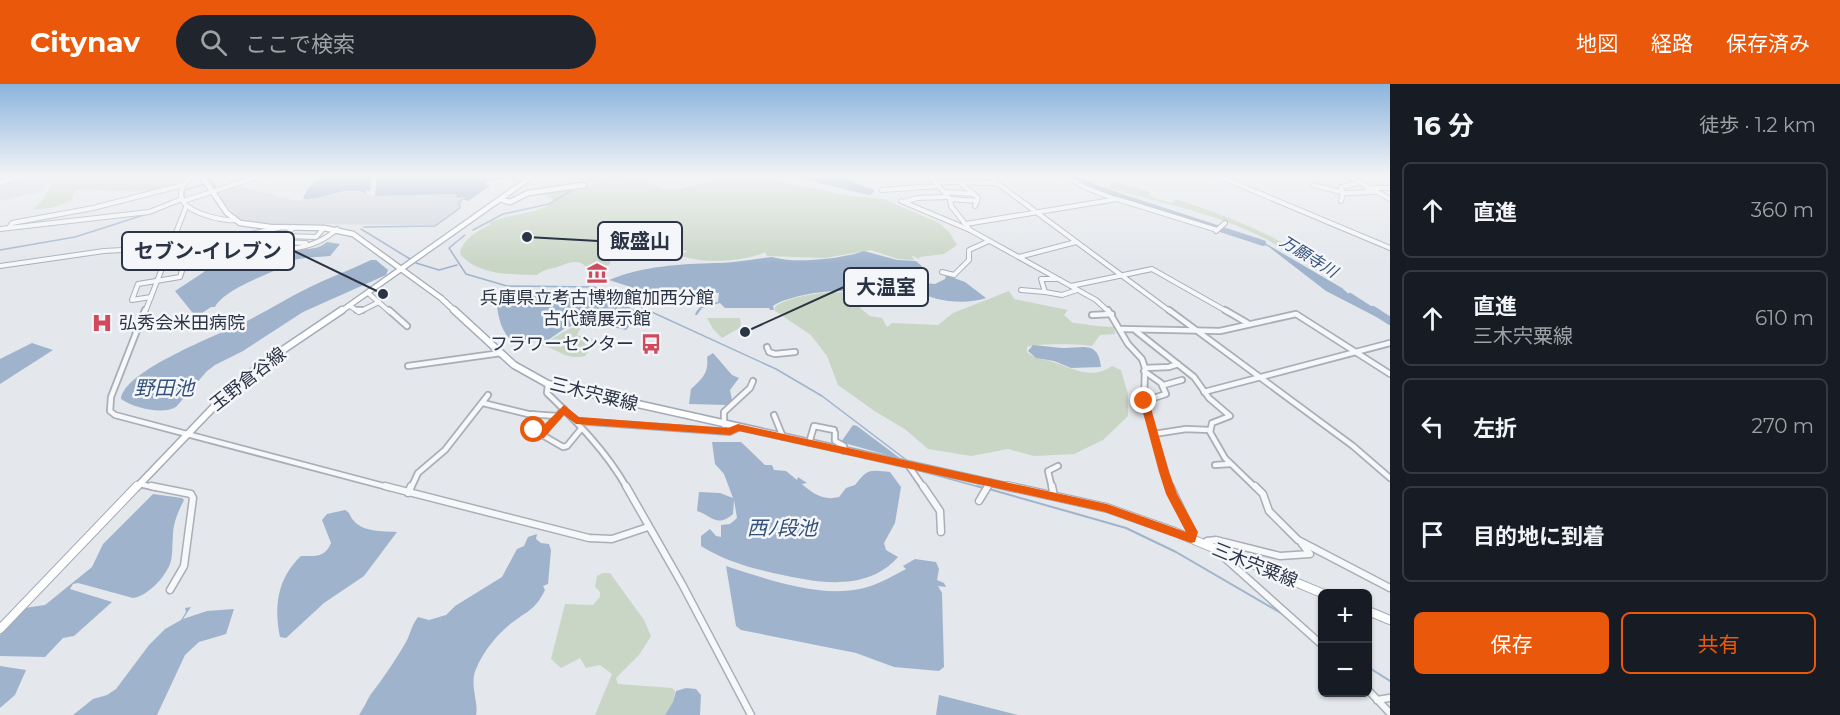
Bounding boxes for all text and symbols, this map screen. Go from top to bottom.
search box [176,15,596,69]
text: Citynav [30,25,140,59]
icon: search [197,26,230,59]
text: ここで検索 [245,31,355,58]
text: 地図 [1576,31,1618,56]
text: 経路 [1651,31,1693,56]
text: 保存済み [1726,31,1810,56]
text: 16 分 [1414,110,1474,142]
text: 徒歩 · 1.2 km [1699,113,1816,137]
icon: ahead [1416,194,1449,227]
text: 360 m [1751,198,1814,222]
text: 直進 [1473,199,1517,226]
callout: 飯盛山 [598,222,682,260]
text: 飯盛山 [610,229,670,253]
water label: 万願寺川 [1277,231,1343,282]
callout: セブン-イレブン [122,232,294,270]
text: セブン-イレブン [134,239,282,263]
museum icon: 兵庫県立考古博物館加西分館 古代鏡展示館 [585,261,609,285]
callout: 大温室 [844,268,928,306]
text: 大温室 [856,275,916,299]
place label: 兵庫県立考古博物館加西分館 古代鏡展示館 [480,287,714,330]
text: 直進 [1473,293,1517,320]
icon: ahead [1416,302,1449,335]
text: 610 m [1755,306,1814,330]
hospital icon: 弘秀会米田病院 [90,311,114,335]
place label: 弘秀会米田病院 [119,312,245,334]
text: 三木宍粟線 [1473,324,1573,348]
bus stop icon: フラワーセンター [639,332,663,356]
place label: フラワーセンター [490,333,634,355]
street label: 玉野倉谷線 [206,343,290,415]
street label: 三木宍粟線 [548,372,640,416]
water label: 野田池 [134,376,196,400]
route end [1130,387,1156,413]
icon: left [1416,410,1449,443]
text: 270 m [1752,414,1814,438]
text: 左折 [1473,415,1517,442]
route start [520,416,546,442]
water label: 西ﾉ段池 [747,516,819,540]
icon: arrive [1416,518,1449,551]
text: 目的地に到着 [1473,523,1605,550]
street label: 三木宍粟線 [1209,538,1301,592]
map controls [1318,589,1372,697]
button: + [1318,589,1372,643]
button: 保存 [1414,612,1609,674]
button: 共有 [1621,612,1816,674]
button: − [1318,643,1372,697]

